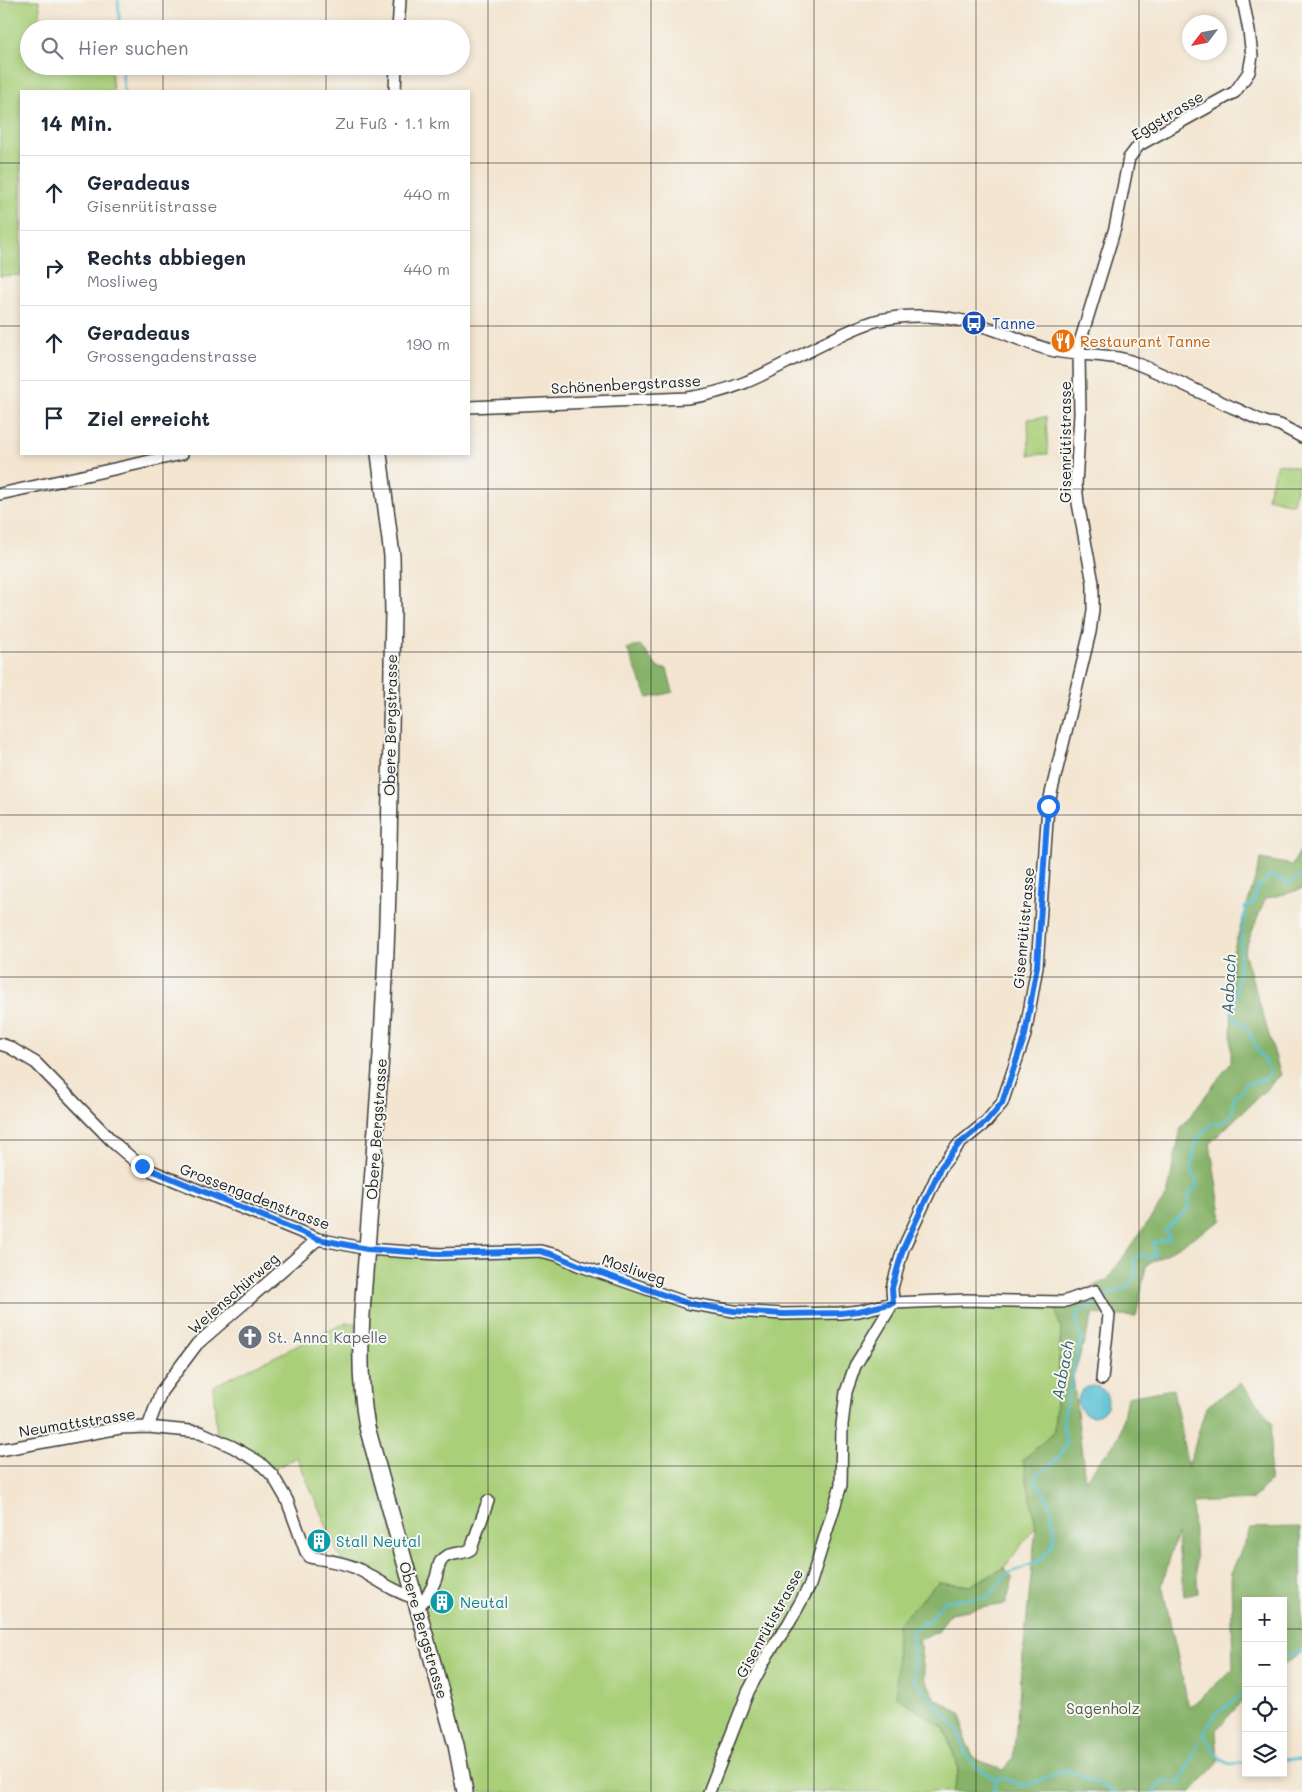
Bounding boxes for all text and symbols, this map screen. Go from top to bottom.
north arrow [1182,15,1227,60]
search box [20,20,470,75]
icon: search [38,34,66,62]
text: Hier suchen [78,35,189,60]
street label: Eggstrasse [1127,86,1207,144]
text: 14 Min. [40,109,113,136]
text: Zu Fuß · 1.1 km [335,112,450,133]
text: Geradeaus [87,170,190,195]
icon: ahead [40,179,68,207]
text: 440 m [403,183,450,204]
text: Gisenrütistrasse [87,195,217,216]
text: Rechts abbiegen [87,245,246,270]
icon: right [40,254,68,282]
text: 440 m [403,258,450,279]
text: Mosliweg [87,270,158,291]
bus stop icon: Tanne [961,310,987,336]
place label: Tanne [992,313,1036,333]
text: Geradeaus [87,320,190,345]
restaurant icon: Restaurant Tanne [1050,328,1076,354]
icon: ahead [40,329,68,357]
place label: Restaurant Tanne [1080,331,1211,351]
text: 190 m [406,333,450,354]
text: Grossengadenstrasse [87,345,257,366]
street label: Schönenbergstrasse [550,370,702,398]
street label: Gisenrütistrasse [1055,381,1075,503]
icon: arrive [40,404,68,432]
text: Ziel erreicht [87,406,210,431]
street label: Obere Bergstrasse [379,654,401,796]
route start [1037,795,1060,818]
street label: Gisenrütistrasse [1008,866,1038,990]
water label: Aabach [1216,954,1240,1014]
street label: Obere Bergstrasse [361,1058,391,1200]
route end [131,1155,154,1178]
street label: Grossengadenstrasse [177,1158,333,1234]
street label: Weienschürweg [183,1248,283,1338]
street label: Mosliweg [599,1249,669,1289]
church icon: St. Anna Kapelle [237,1324,263,1350]
place label: St. Anna Kapelle [268,1327,387,1347]
water label: Aabach [1046,1339,1078,1401]
street label: Neumattstrasse [17,1403,137,1441]
building icon: Stall Neutal [306,1528,332,1554]
place label: Stall Neutal [336,1531,421,1551]
street label: Obere Bergstrasse [395,1559,453,1701]
street label: Gisenrütistrasse [731,1565,807,1681]
building icon: Neutal [429,1589,455,1615]
place label: Neutal [460,1592,508,1612]
map controls [1242,1597,1287,1777]
button: + [1242,1597,1287,1642]
button: − [1242,1642,1287,1687]
button: locate [1242,1687,1287,1732]
park label: Sagenholz [1066,1698,1140,1718]
button: layers [1242,1732,1287,1777]

